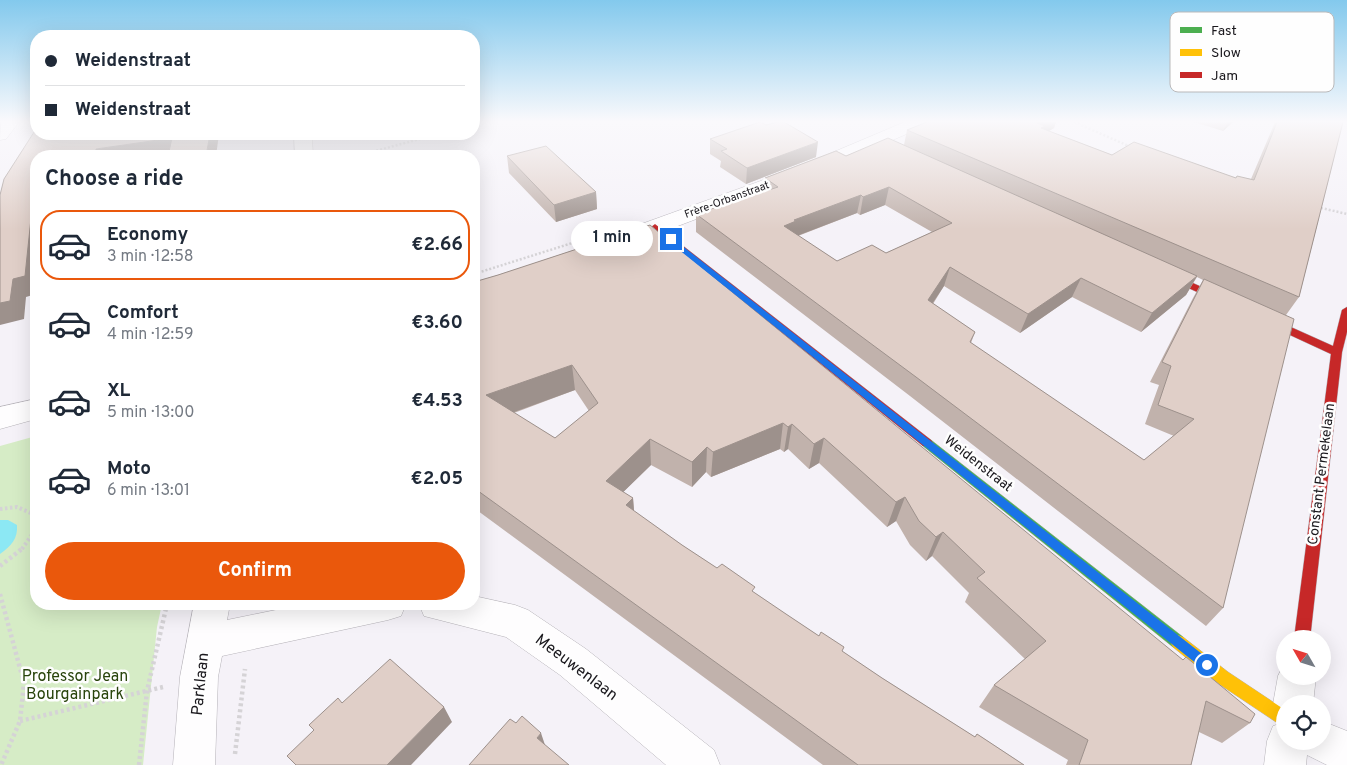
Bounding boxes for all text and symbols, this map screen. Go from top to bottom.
legend [1170,12,1334,92]
text: Fast [1211,23,1237,40]
text: Slow [1211,45,1241,62]
text: Weidenstraat [75,49,191,73]
text: Jam [1211,68,1238,85]
text: Weidenstraat [75,98,191,122]
text: Choose a ride [45,166,183,193]
street label: Frère-Orbanstraat [683,178,771,222]
callout: 1 min [571,222,654,256]
icon: car [47,223,92,268]
text: Economy [107,223,188,247]
text: 1 min [593,228,631,248]
route end [660,228,682,250]
text: €2.66 [411,233,463,257]
text: 3 min · 12:58 [107,247,194,267]
icon: car [47,301,92,346]
text: Comfort [107,301,179,325]
text: €3.60 [411,311,463,335]
text: 4 min · 12:59 [107,325,194,345]
icon: car [47,379,92,424]
text: XL [107,379,130,403]
text: €4.53 [411,389,463,413]
street label: Constant Permekelaan [1305,402,1339,546]
text: 5 min · 13:00 [107,403,194,423]
street label: Weidenstraat [940,432,1016,496]
icon: car [47,457,92,502]
text: Moto [107,457,151,481]
text: €2.05 [411,467,463,491]
text: 6 min · 13:01 [107,481,190,501]
button: Confirm [45,542,465,600]
street label: Meeuwenlaan [531,630,621,706]
north arrow [1276,630,1331,685]
map controls [1276,630,1331,750]
street label: Parklaan [188,651,214,717]
route start [1196,654,1218,676]
park label: Professor Jean Bourgainpark [22,667,128,705]
button: locate [1276,695,1331,750]

